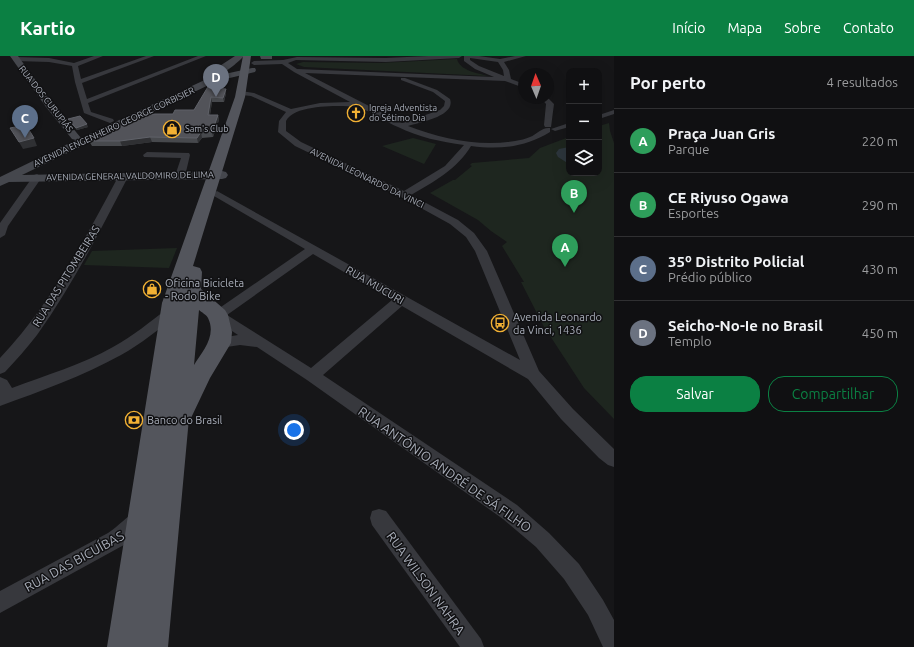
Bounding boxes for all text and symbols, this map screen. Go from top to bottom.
text: Kartio [20,17,76,39]
text: Início [672,20,705,36]
text: Mapa [727,20,762,36]
text: Sobre [784,20,821,36]
text: Contato [843,20,894,36]
street label: RUA DOS CURUPIÁS [17,64,75,134]
pin: D [203,64,229,97]
north arrow [518,68,554,104]
map controls [566,68,602,176]
button: + [566,68,602,104]
text: Por perto [630,73,706,92]
text: 4 resultados [827,75,898,89]
street label: AVENIDA ENGENHEIRO GEORGE CORBISIER [32,85,196,169]
church icon: Igreja Adventista do Sétimo Dia [346,103,366,123]
place label: Igreja Adventista do Sétimo Dia [369,103,437,123]
button: − [566,104,602,140]
pin: C [12,105,38,138]
shop icon: Sam's Club [162,119,182,139]
place label: Sam's Club [185,124,228,134]
text: Praça Juan Gris [668,125,775,142]
text: A [638,134,648,148]
text: 220 m [862,134,898,148]
button: layers [566,140,602,176]
text: Parque [668,142,709,156]
street label: AVENIDA LEONARDO DA VINCI [309,146,425,210]
street label: AVENIDA GENERAL VALDOMIRO DE LIMA [46,170,214,182]
pin: B [561,180,587,213]
text: CE Riyuso Ogawa [668,189,789,206]
text: B [639,198,647,212]
text: 290 m [862,198,898,212]
text: Esportes [668,206,719,220]
street label: RUA DAS PITOMBEIRAS [30,223,102,329]
pin: A [552,234,578,267]
text: 35º Distrito Policial [668,253,804,270]
text: C [639,262,647,276]
text: 430 m [862,262,898,276]
street label: RUA MUCURI [344,264,406,306]
text: Prédio público [668,270,752,284]
place label: Oficina Bicicleta - Rodo Bike [165,277,244,302]
shop icon: Oficina Bicicleta - Rodo Bike [142,279,162,299]
place label: Avenida Leonardo da Vinci, 1436 [513,311,602,336]
bus stop icon: Avenida Leonardo da Vinci, 1436 [490,313,510,333]
text: Seicho-No-Ie no Brasil [668,317,823,334]
text: D [638,326,648,340]
text: 450 m [862,326,898,340]
text: Templo [668,334,712,348]
button: Salvar [630,376,760,412]
button: Compartilhar [768,376,898,412]
street label: RUA ANTÔNIO ANDRÉ DE SÁ FILHO [356,403,535,534]
bank icon: Banco do Brasil [124,410,144,430]
place label: Banco do Brasil [147,414,223,426]
your location [284,420,304,440]
street label: RUA DAS BICUÍBAS [21,527,126,594]
street label: RUA WILSON NAHRA [384,529,468,637]

